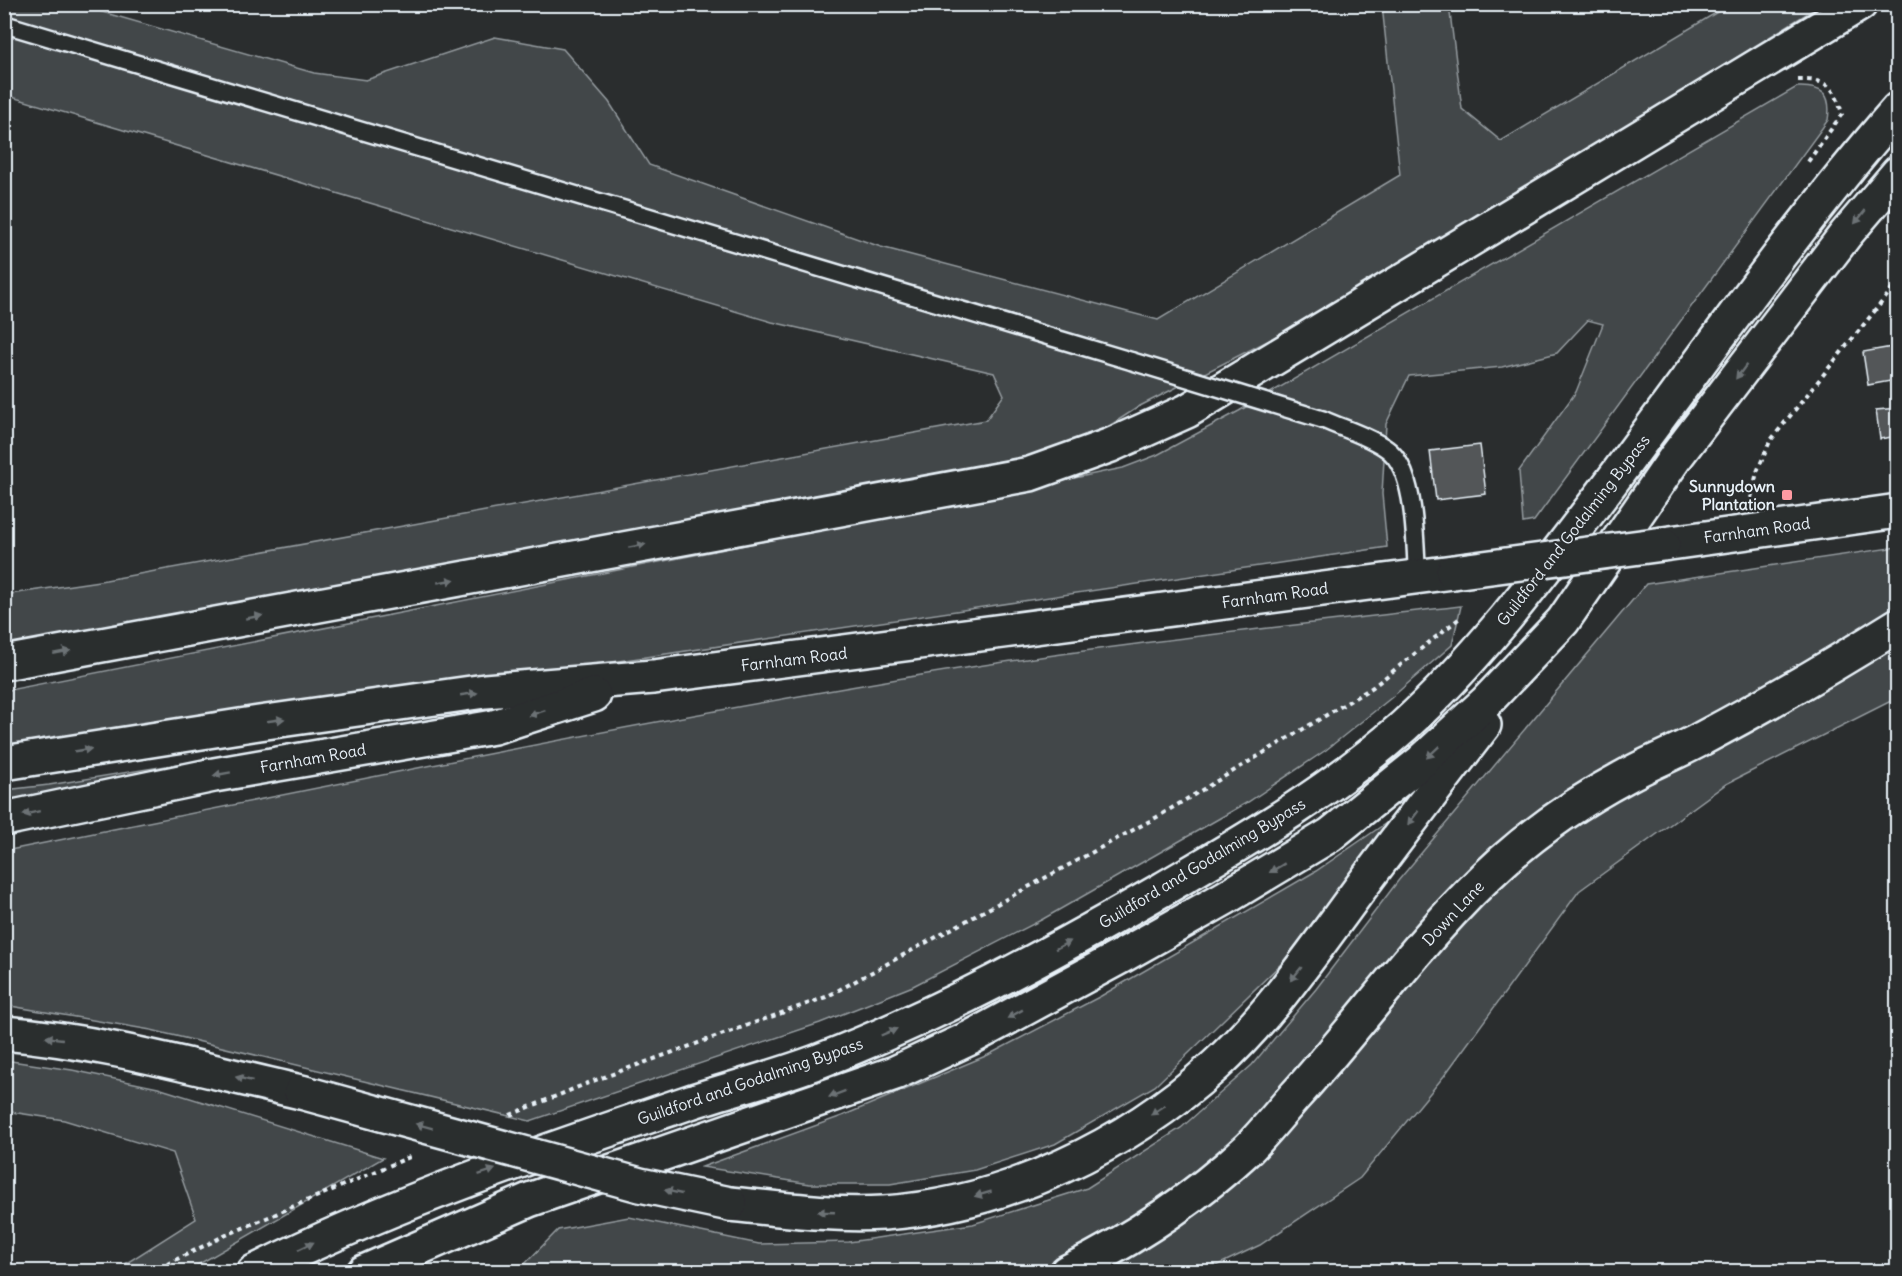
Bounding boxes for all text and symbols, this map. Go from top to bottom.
one-way arrow [1854,210,1866,225]
one-way arrow [1735,364,1747,379]
street label: Guildford and Godalming Bypass [1492,430,1654,630]
place label: Sunnydown Plantation [1689,476,1775,514]
marker: Sunnydown Plantation [1780,488,1794,502]
street label: Farnham Road [1703,513,1811,547]
one-way arrow [628,541,647,550]
one-way arrow [436,576,455,585]
street label: Farnham Road [1221,578,1329,612]
one-way arrow [244,612,263,621]
street label: Farnham Road [740,643,848,675]
one-way arrow [53,647,72,656]
one-way arrow [459,689,478,698]
one-way arrow [528,709,546,719]
one-way arrow [266,716,285,725]
street label: Farnham Road [259,739,367,777]
one-way arrow [1426,744,1440,758]
one-way arrow [74,746,93,755]
one-way arrow [212,769,231,778]
street label: Guildford and Godalming Bypass [1095,793,1309,933]
one-way arrow [22,809,41,819]
one-way arrow [1406,810,1419,826]
one-way arrow [1268,863,1285,873]
street label: Down Lane [1418,876,1488,950]
one-way arrow [1055,940,1072,950]
one-way arrow [1290,966,1303,982]
one-way arrow [1006,1009,1023,1019]
one-way arrow [880,1027,898,1037]
one-way arrow [44,1033,63,1043]
street label: Guildford and Godalming Bypass [635,1033,865,1129]
one-way arrow [235,1074,253,1084]
one-way arrow [828,1090,846,1100]
one-way arrow [1150,1105,1166,1116]
one-way arrow [415,1120,433,1130]
one-way arrow [478,1167,496,1177]
one-way arrow [664,1187,682,1197]
one-way arrow [974,1190,992,1199]
one-way arrow [816,1208,835,1217]
one-way arrow [298,1241,315,1250]

